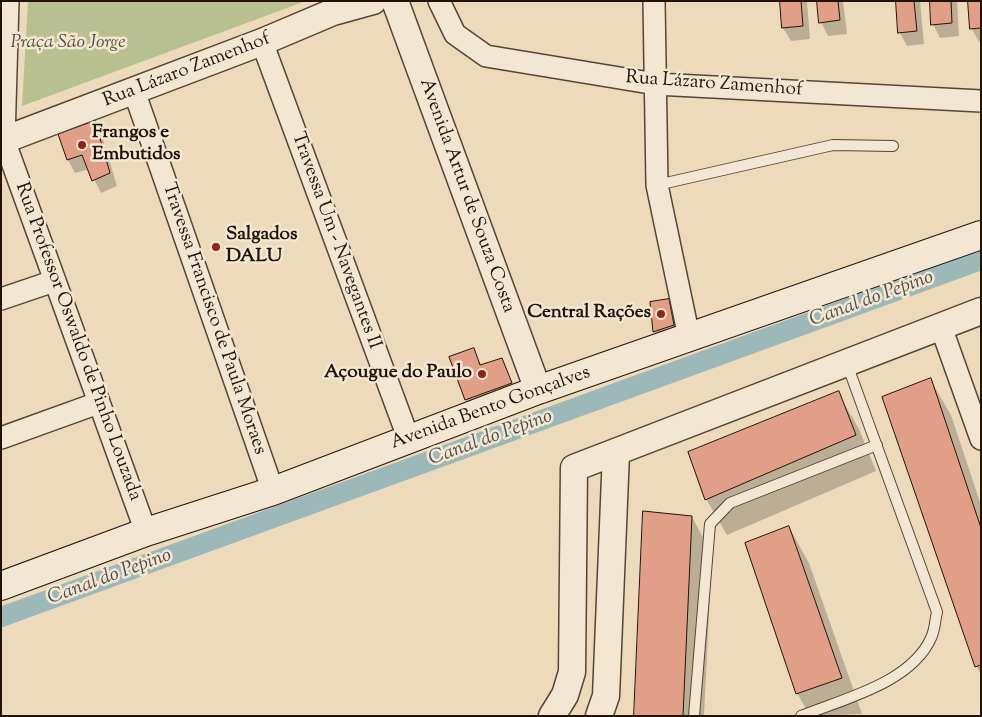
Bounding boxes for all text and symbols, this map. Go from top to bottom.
street label: Rua Lázaro Zamenhof [100,29,274,113]
park label: Praça São Jorge [10,33,126,55]
street label: Rua Lázaro Zamenhof [625,67,803,103]
street label: Avenida Artur de Souza Costa [413,76,519,316]
place label: Frangos e Embutidos [92,123,181,167]
street label: Travessa Um - Navegantes II [285,129,385,353]
marker: Frangos e Embutidos [76,139,88,151]
street label: Rua Professor Oswaldo de Pinho Louzada [9,180,145,504]
street label: Travessa Francisco de Paula Moraes [156,180,270,458]
place label: Salgados DALU [226,225,297,269]
marker: Salgados DALU [210,241,222,253]
water label: Canal do Pepino [807,267,937,333]
place label: Central Rações [527,303,651,325]
marker: Central Rações [655,308,667,320]
street label: Avenida Bento Gonçalves [388,362,594,456]
place label: Açougue do Paulo [324,363,472,385]
marker: Açougue do Paulo [476,368,488,380]
water label: Canal do Pepino [426,406,556,472]
water label: Canal do Pepino [45,545,175,611]

